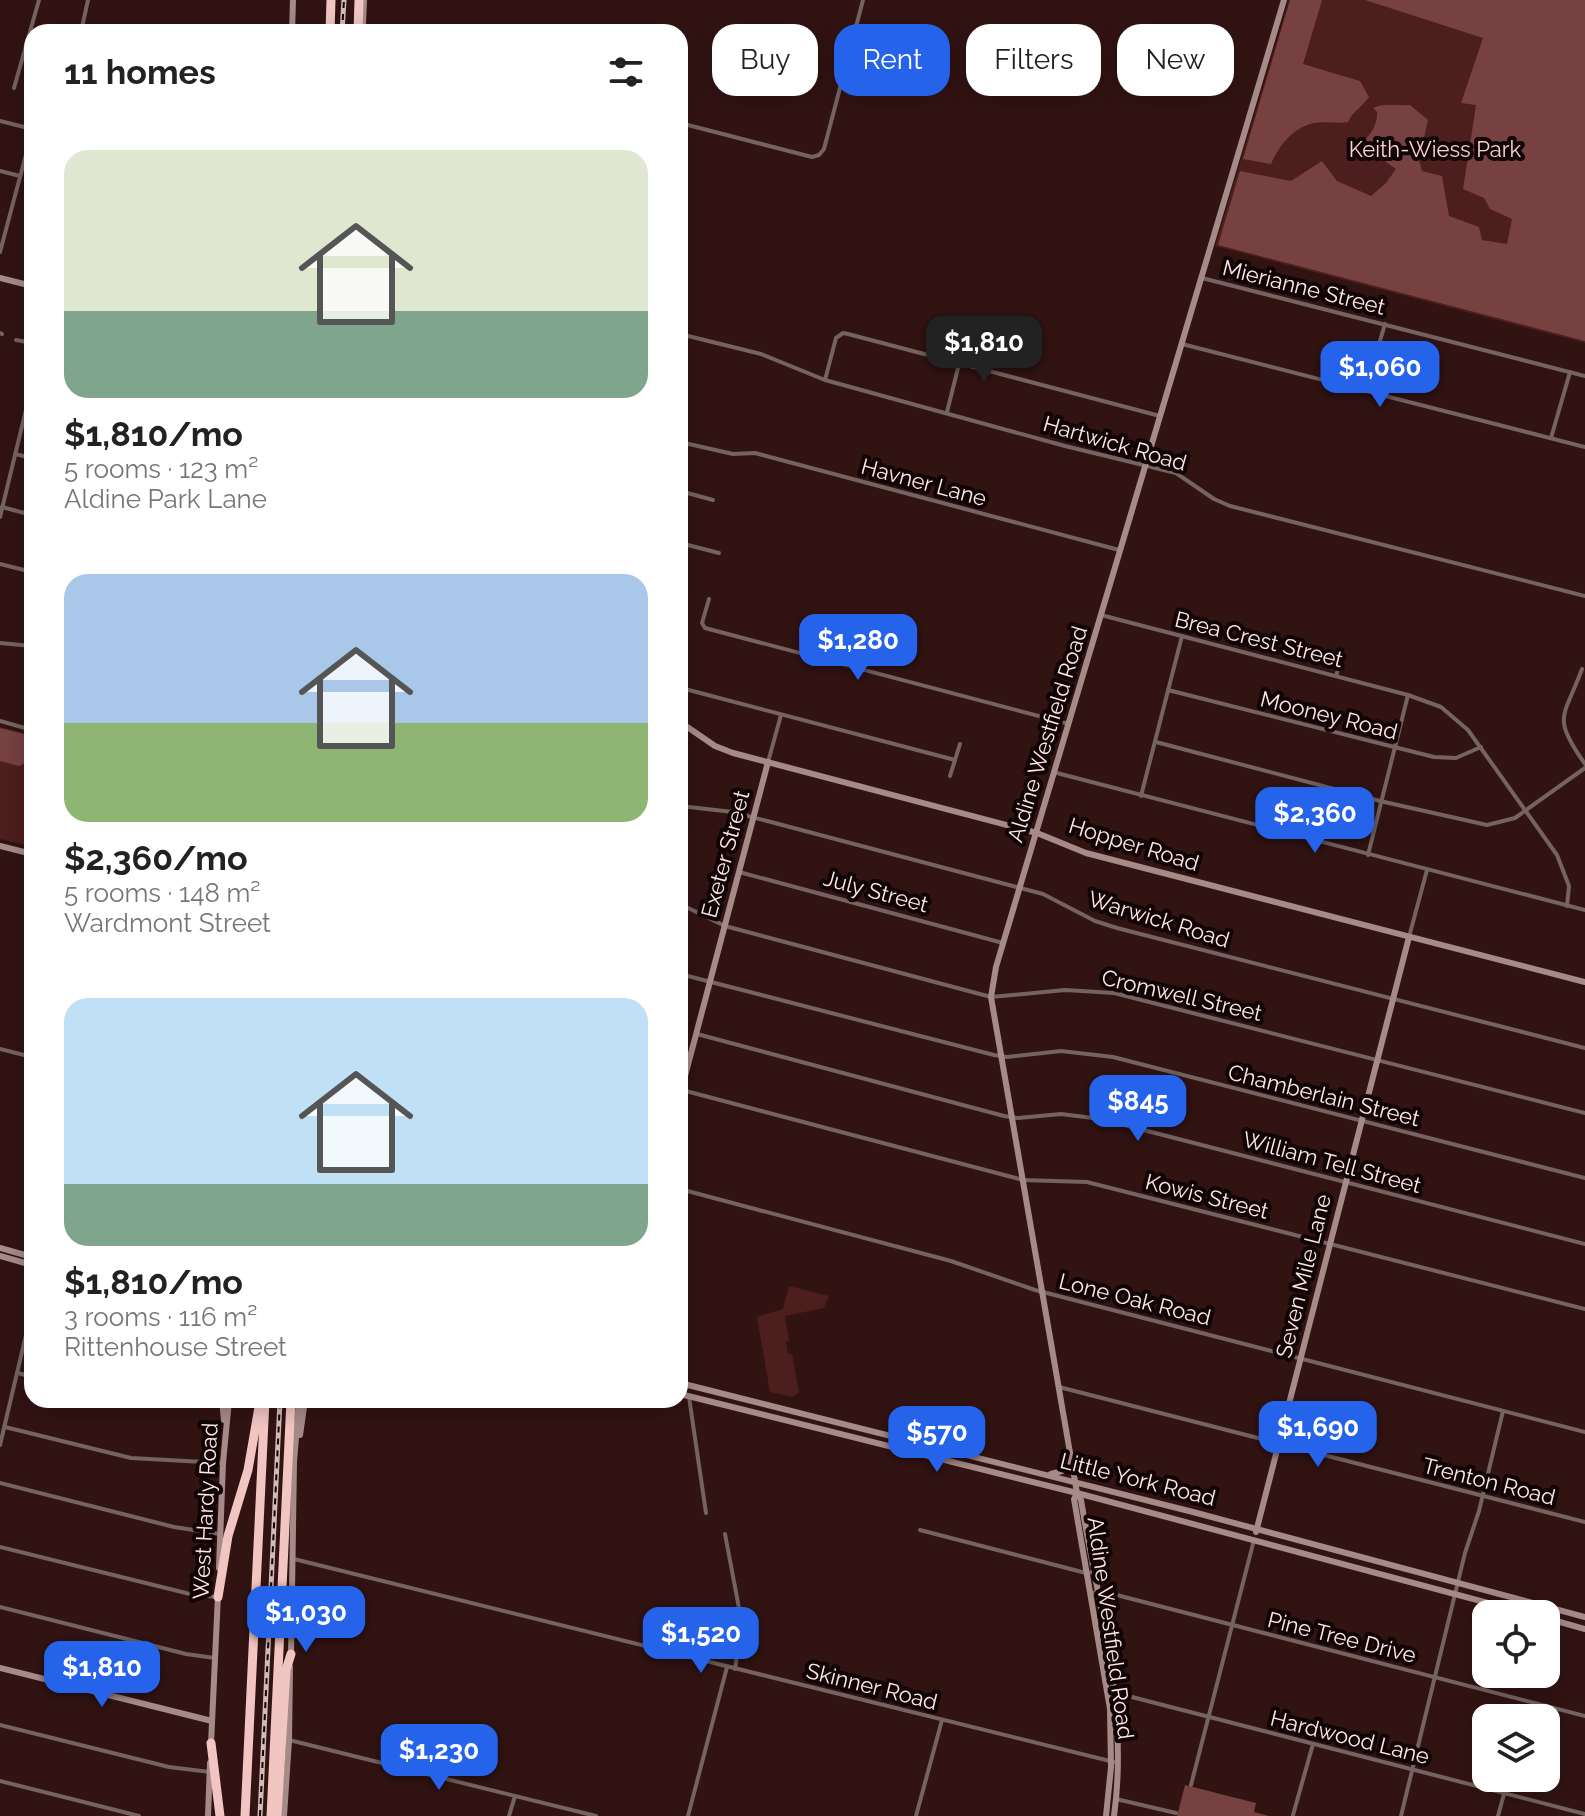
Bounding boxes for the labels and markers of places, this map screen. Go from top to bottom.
pin: $1,810 [919,316,1049,384]
pin: $1,060 [1315,341,1445,409]
pin: $1,280 [793,614,923,682]
pin: $2,360 [1250,787,1380,855]
pin: $845 [1091,1075,1185,1143]
pin: $1,690 [1253,1401,1383,1469]
pin: $570 [890,1406,984,1474]
pin: $1,030 [241,1586,371,1654]
pin: $1,520 [636,1607,766,1675]
pin: $1,810 [37,1641,167,1709]
pin: $1,230 [374,1724,504,1792]

